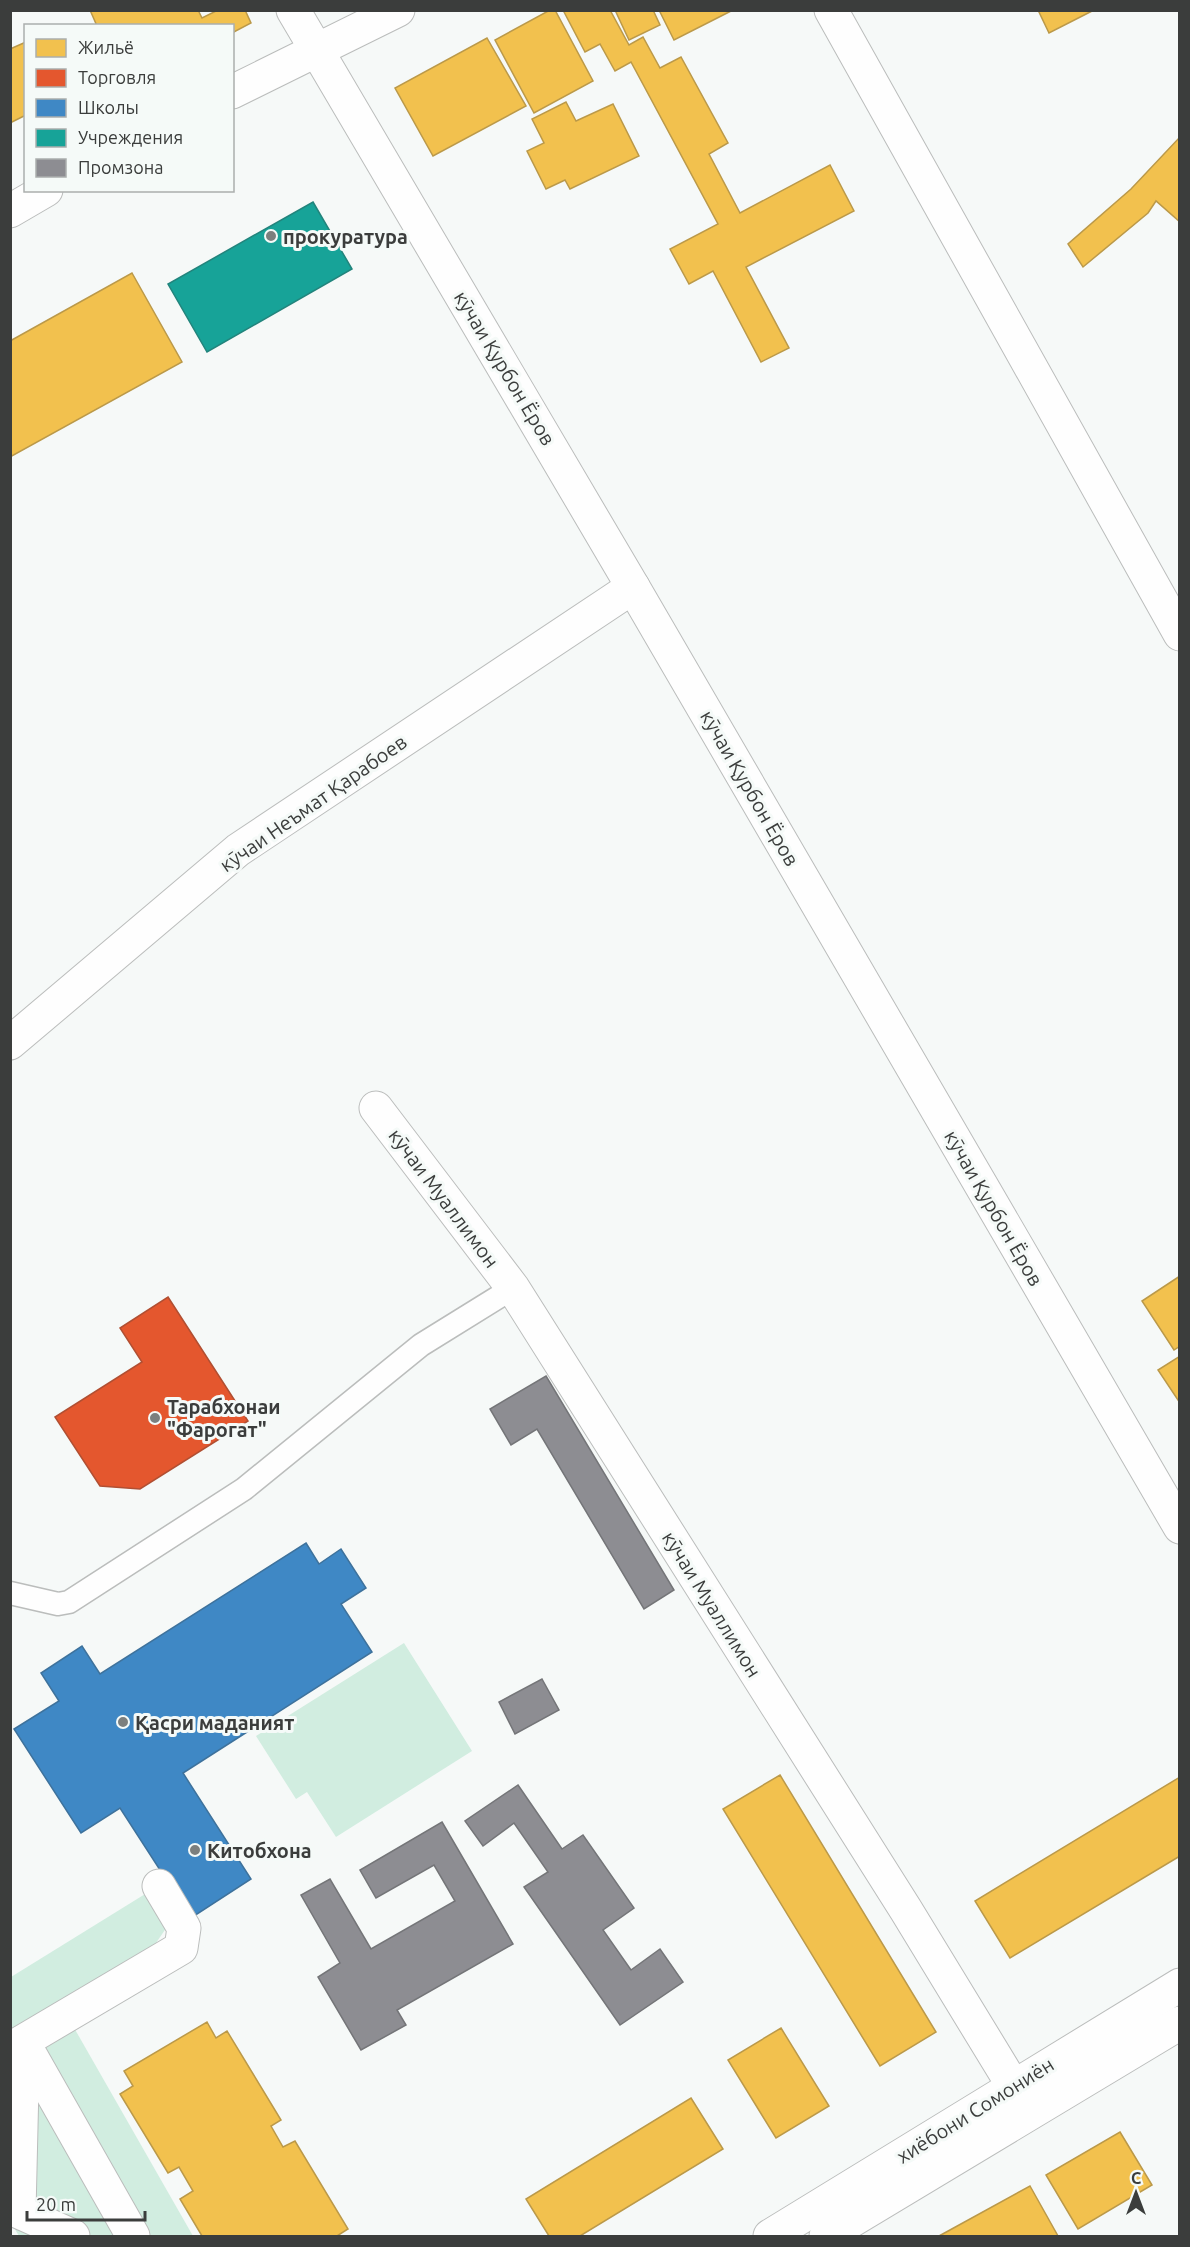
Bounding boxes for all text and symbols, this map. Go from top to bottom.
legend [24,24,234,192]
text: Жильё [78,37,134,57]
text: Торговля [78,67,156,87]
text: Школы [78,97,139,117]
text: Учреждения [78,127,183,147]
text: Промзона [78,157,163,177]
place label: прокуратура [283,225,408,248]
marker: прокуратура [264,229,278,243]
street label: кӯчаи Қурбон Ёров [450,287,560,449]
street label: кӯчаи Қурбон Ёров [696,706,804,870]
street label: кӯчаи Неъмат Қарабоев [215,730,411,876]
street label: кӯчаи Муаллимон [384,1124,504,1272]
street label: кӯчаи Қурбон Ёров [940,1126,1048,1290]
place label: Тарабхонаи "Фарогат" [167,1395,281,1441]
marker: Тарабхонаи "Фарогат" [148,1411,162,1425]
street label: кӯчаи Муаллимон [658,1527,766,1681]
place label: Қасри маданият [135,1711,294,1734]
marker: Қасри маданият [116,1715,130,1729]
place label: Китобхона [207,1839,312,1862]
marker: Китобхона [188,1843,202,1857]
street label: хиёбони Сомониён [892,2052,1058,2168]
north arrow [1106,2163,1166,2223]
text: С [1131,2169,1141,2187]
scale bar [27,2184,146,2222]
text: 20 m [36,2194,76,2214]

